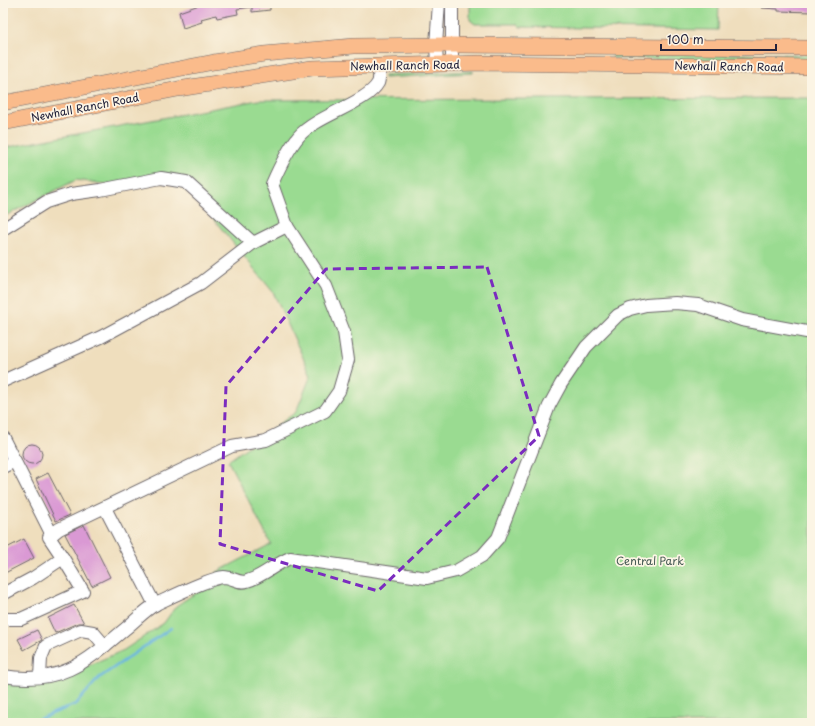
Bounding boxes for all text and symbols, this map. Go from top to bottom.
scale bar [661,26,776,52]
text: 100 m [667,30,704,48]
street label: Newhall Ranch Road [350,56,460,74]
street label: Newhall Ranch Road [674,57,784,75]
street label: Newhall Ranch Road [30,88,141,126]
park label: Central Park [616,552,684,569]

